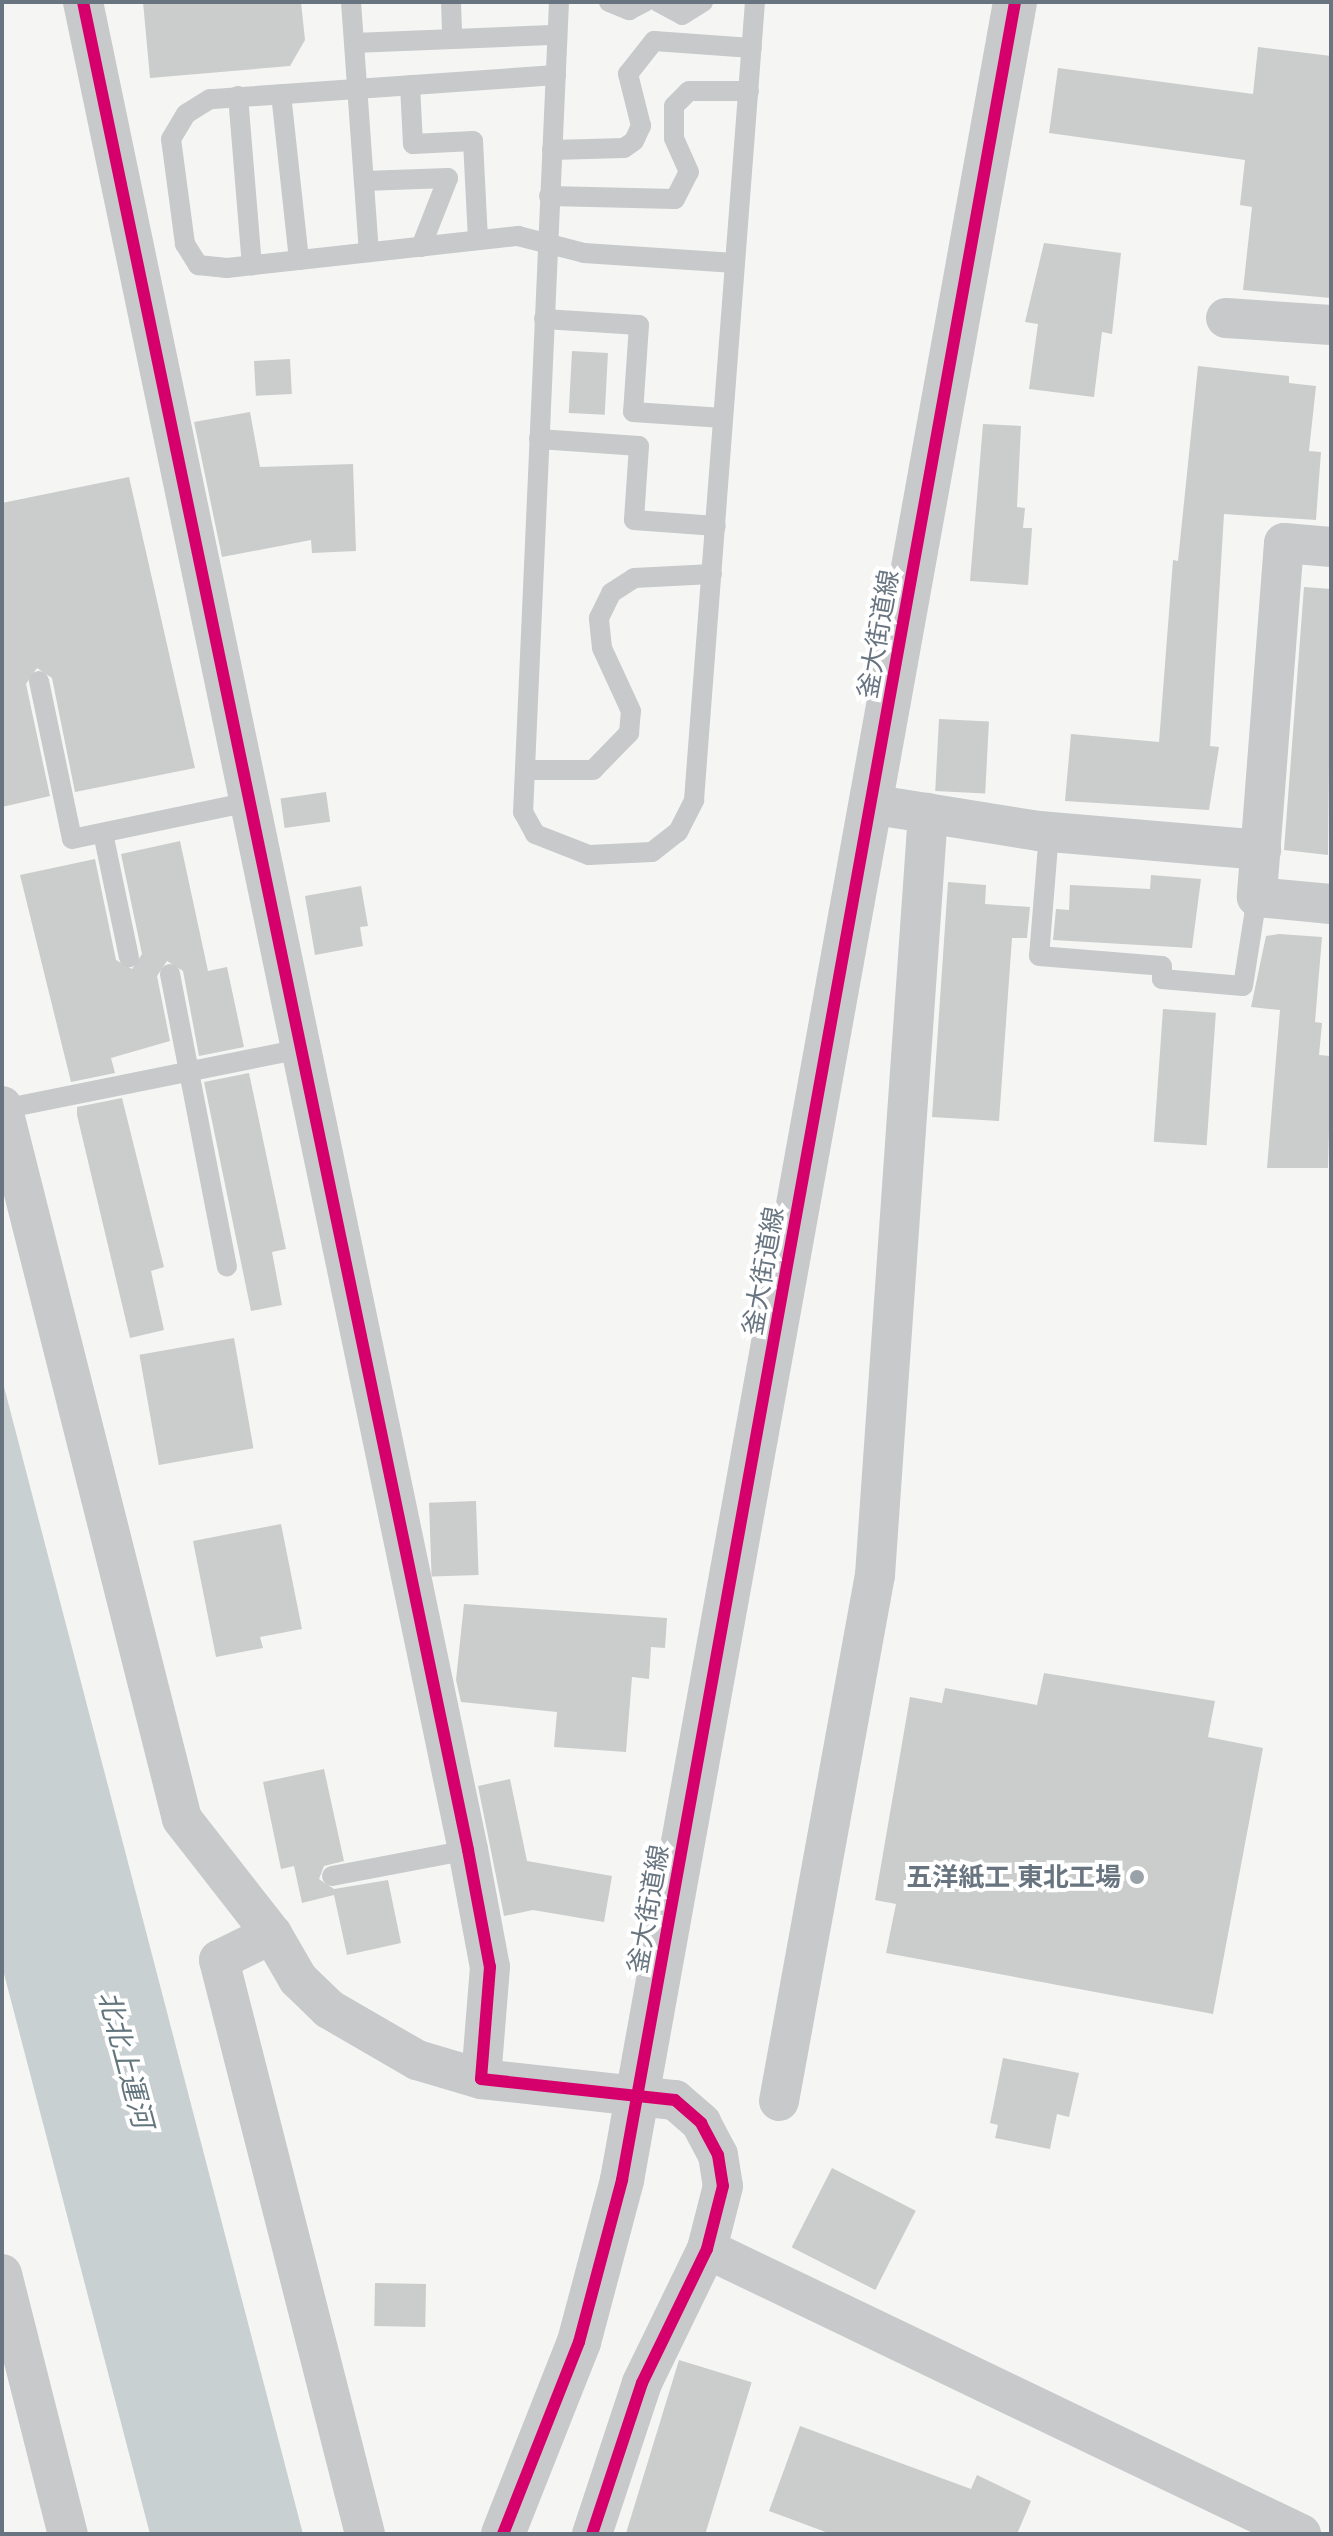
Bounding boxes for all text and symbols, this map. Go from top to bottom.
street label: 釜大街道線 [851,567,905,701]
street label: 釜大街道線 [736,1204,790,1338]
street label: 釜大街道線 [621,1842,675,1976]
place label: 五洋紙工 東北工場 [906,1861,1121,1893]
marker: 五洋紙工 東北工場 [1128,1868,1146,1886]
water label: 北北上運河 [93,1987,161,2131]

